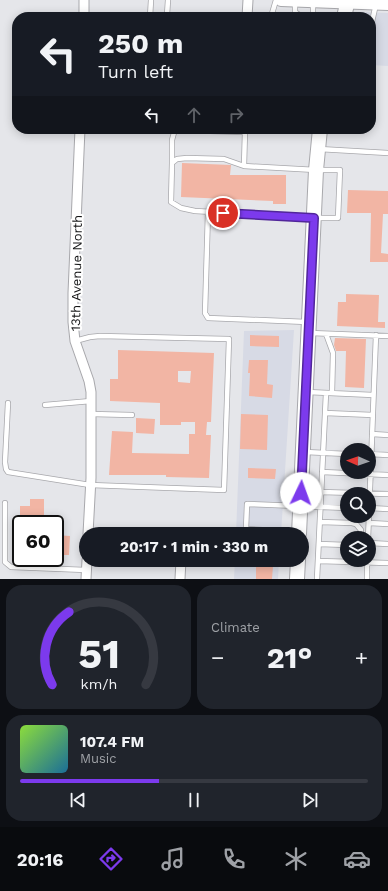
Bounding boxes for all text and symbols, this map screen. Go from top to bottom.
text: 250 m [98,27,183,60]
icon: left [32,28,84,80]
text: Turn left [98,61,173,82]
icon: left [141,104,163,126]
icon: ahead [183,104,205,126]
icon: right [225,104,247,126]
pin [206,196,240,230]
icon: arrive [212,202,234,224]
street label: 13th Avenue North [68,215,85,331]
north arrow [340,443,376,479]
map controls [340,443,376,567]
position arrow [280,472,322,514]
button: search [340,487,376,523]
speed limit sign: 60 [12,515,64,567]
button: layers [340,531,376,567]
text: 20:17 · 1 min · 330 m [120,538,268,556]
text: Climate [211,620,260,635]
text: 51 [77,629,120,678]
text: 21° [267,640,312,675]
text: − [211,645,224,670]
text: + [355,645,368,670]
text: km/h [80,676,117,692]
text: 107.4 FM [80,733,144,751]
text: Music [80,751,117,766]
icon: previous [67,789,89,811]
icon: pause [183,789,205,811]
icon: next [299,789,321,811]
icon: directions [97,845,125,873]
icon: music [159,845,187,873]
icon: phone [220,845,248,873]
icon: climate [282,845,310,873]
icon: car [343,845,371,873]
text: 20:16 [17,849,63,870]

